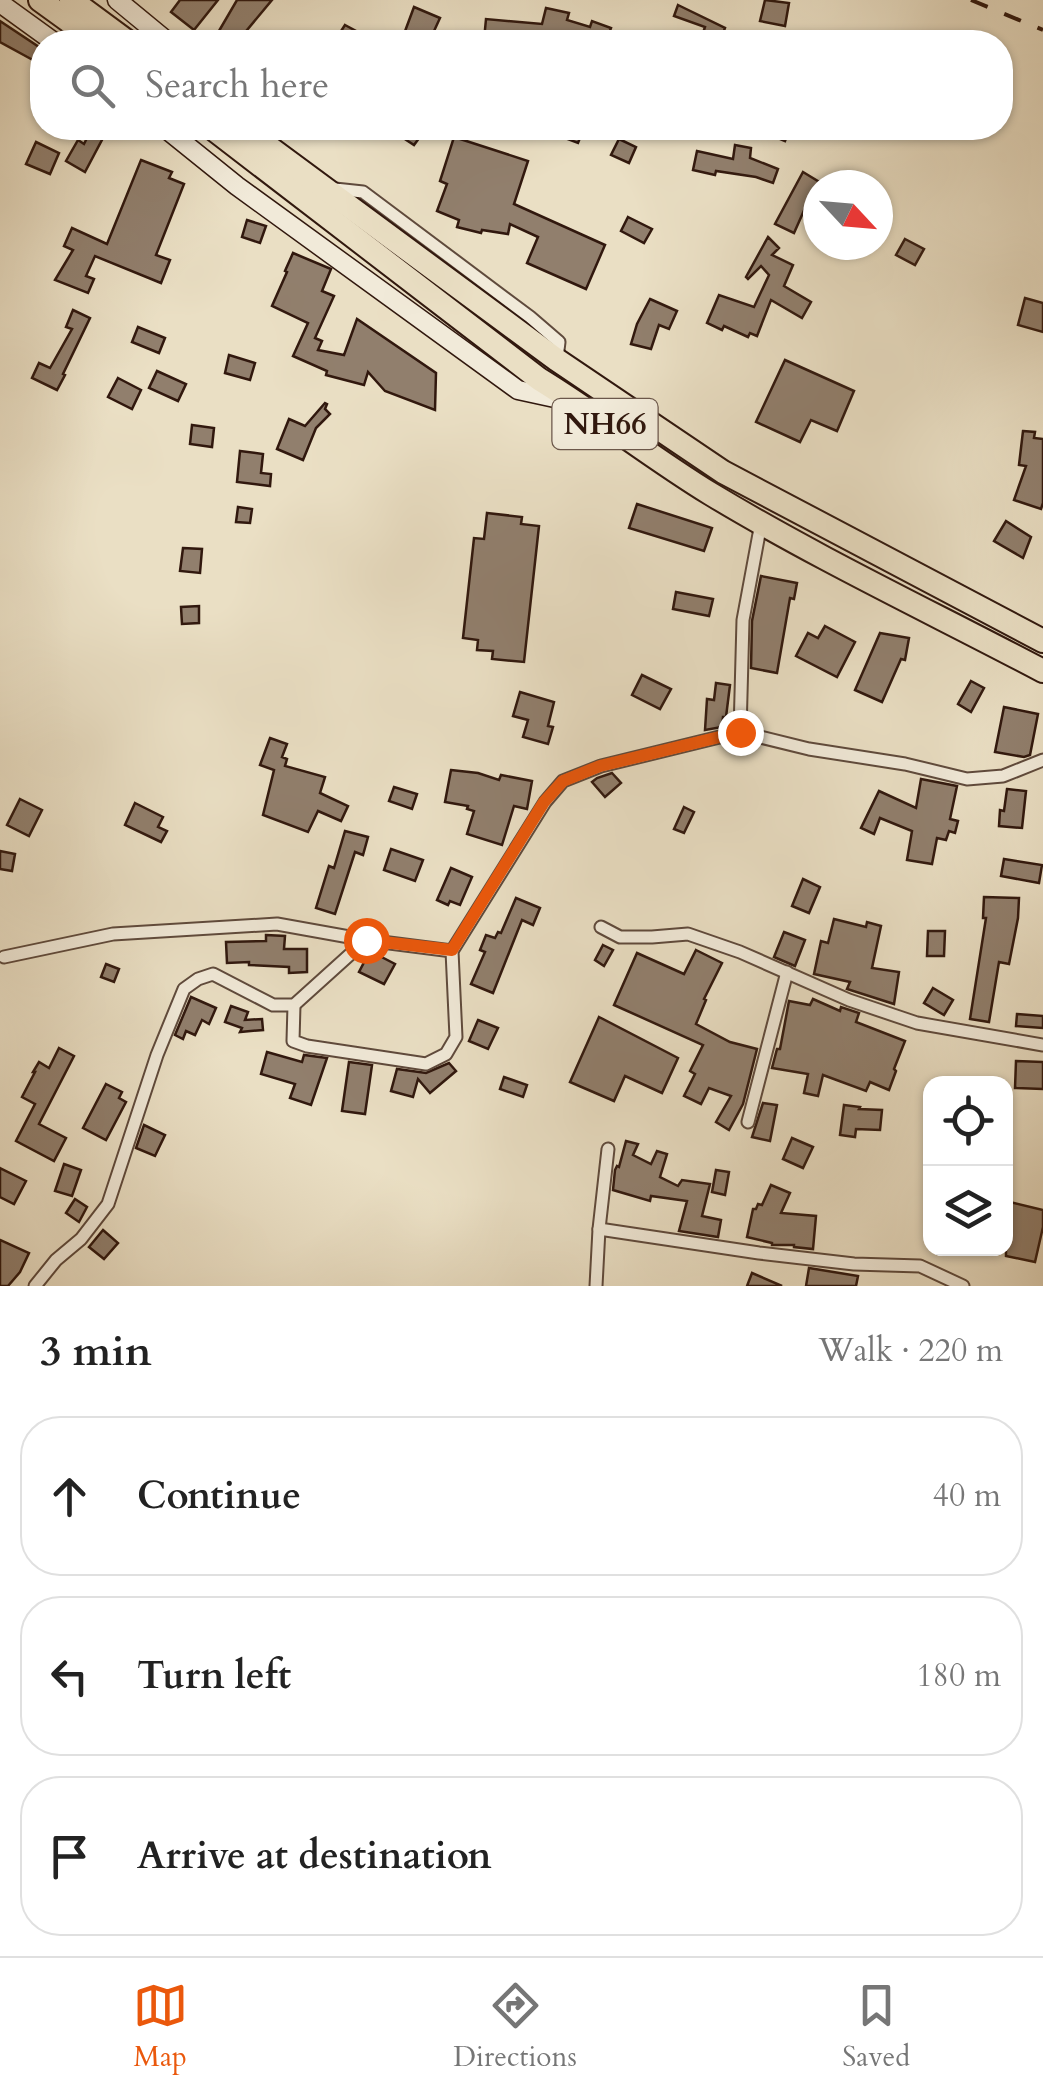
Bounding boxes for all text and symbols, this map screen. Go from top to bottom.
search box [30,30,1013,140]
icon: search [65,58,120,113]
text: Search here [145,59,329,111]
north arrow [803,170,893,260]
road number: NH66 [552,399,658,449]
route end [718,710,764,756]
route start [344,918,390,964]
map controls [923,1076,1013,1256]
button: locate [923,1076,1013,1166]
button: layers [923,1166,1013,1256]
text: 3 min [40,1323,152,1380]
text: Walk · 220 m [818,1329,1003,1373]
icon: ahead [42,1469,97,1524]
text: Continue [137,1470,301,1522]
text: 40 m [933,1474,1001,1518]
icon: left [42,1649,97,1704]
text: Turn left [137,1650,291,1702]
text: 180 m [916,1654,1001,1698]
icon: arrive [42,1829,97,1884]
text: Arrive at destination [137,1830,492,1882]
tab: Map [133,1978,188,2076]
tab: Directions [453,1978,577,2076]
tab: Saved [842,1978,910,2076]

